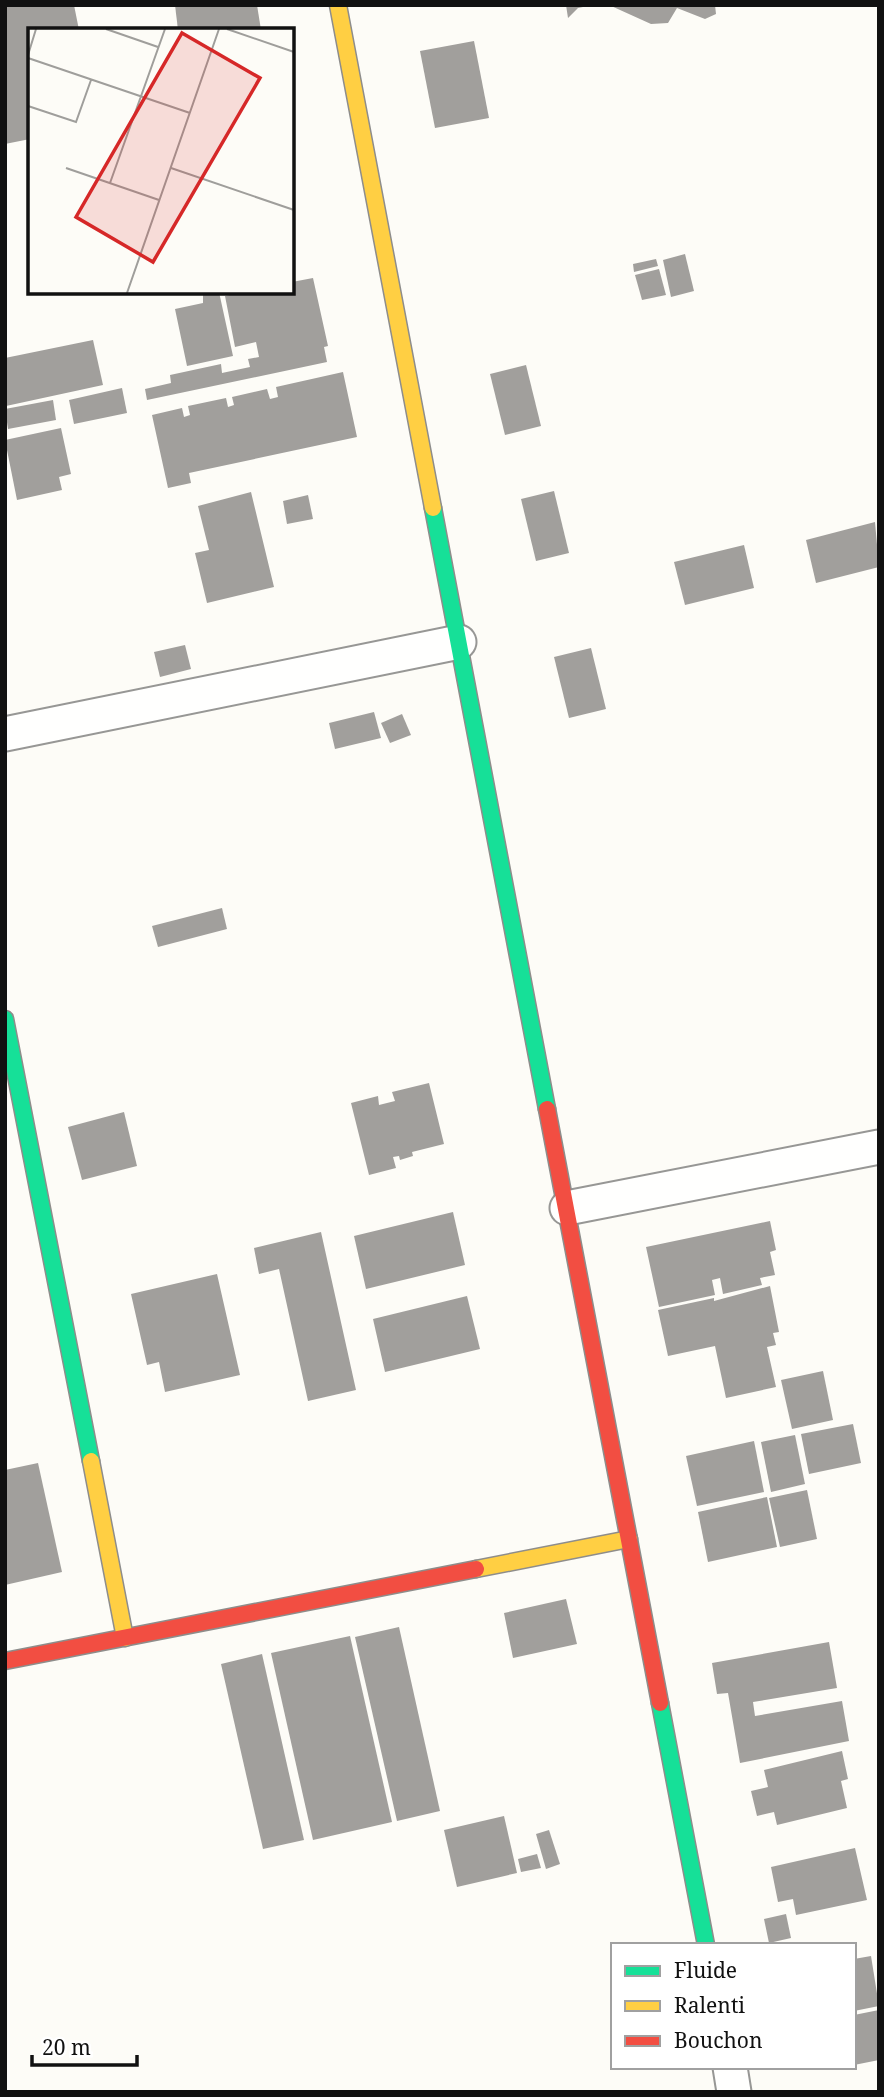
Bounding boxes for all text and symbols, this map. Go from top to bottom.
inset map [28,28,294,294]
legend [611,1943,856,2069]
text: Fluide [674,1956,737,1984]
text: Ralenti [674,1991,745,2019]
scale bar [32,2024,136,2068]
text: Bouchon [674,2026,763,2054]
text: 20 m [42,2033,91,2061]

